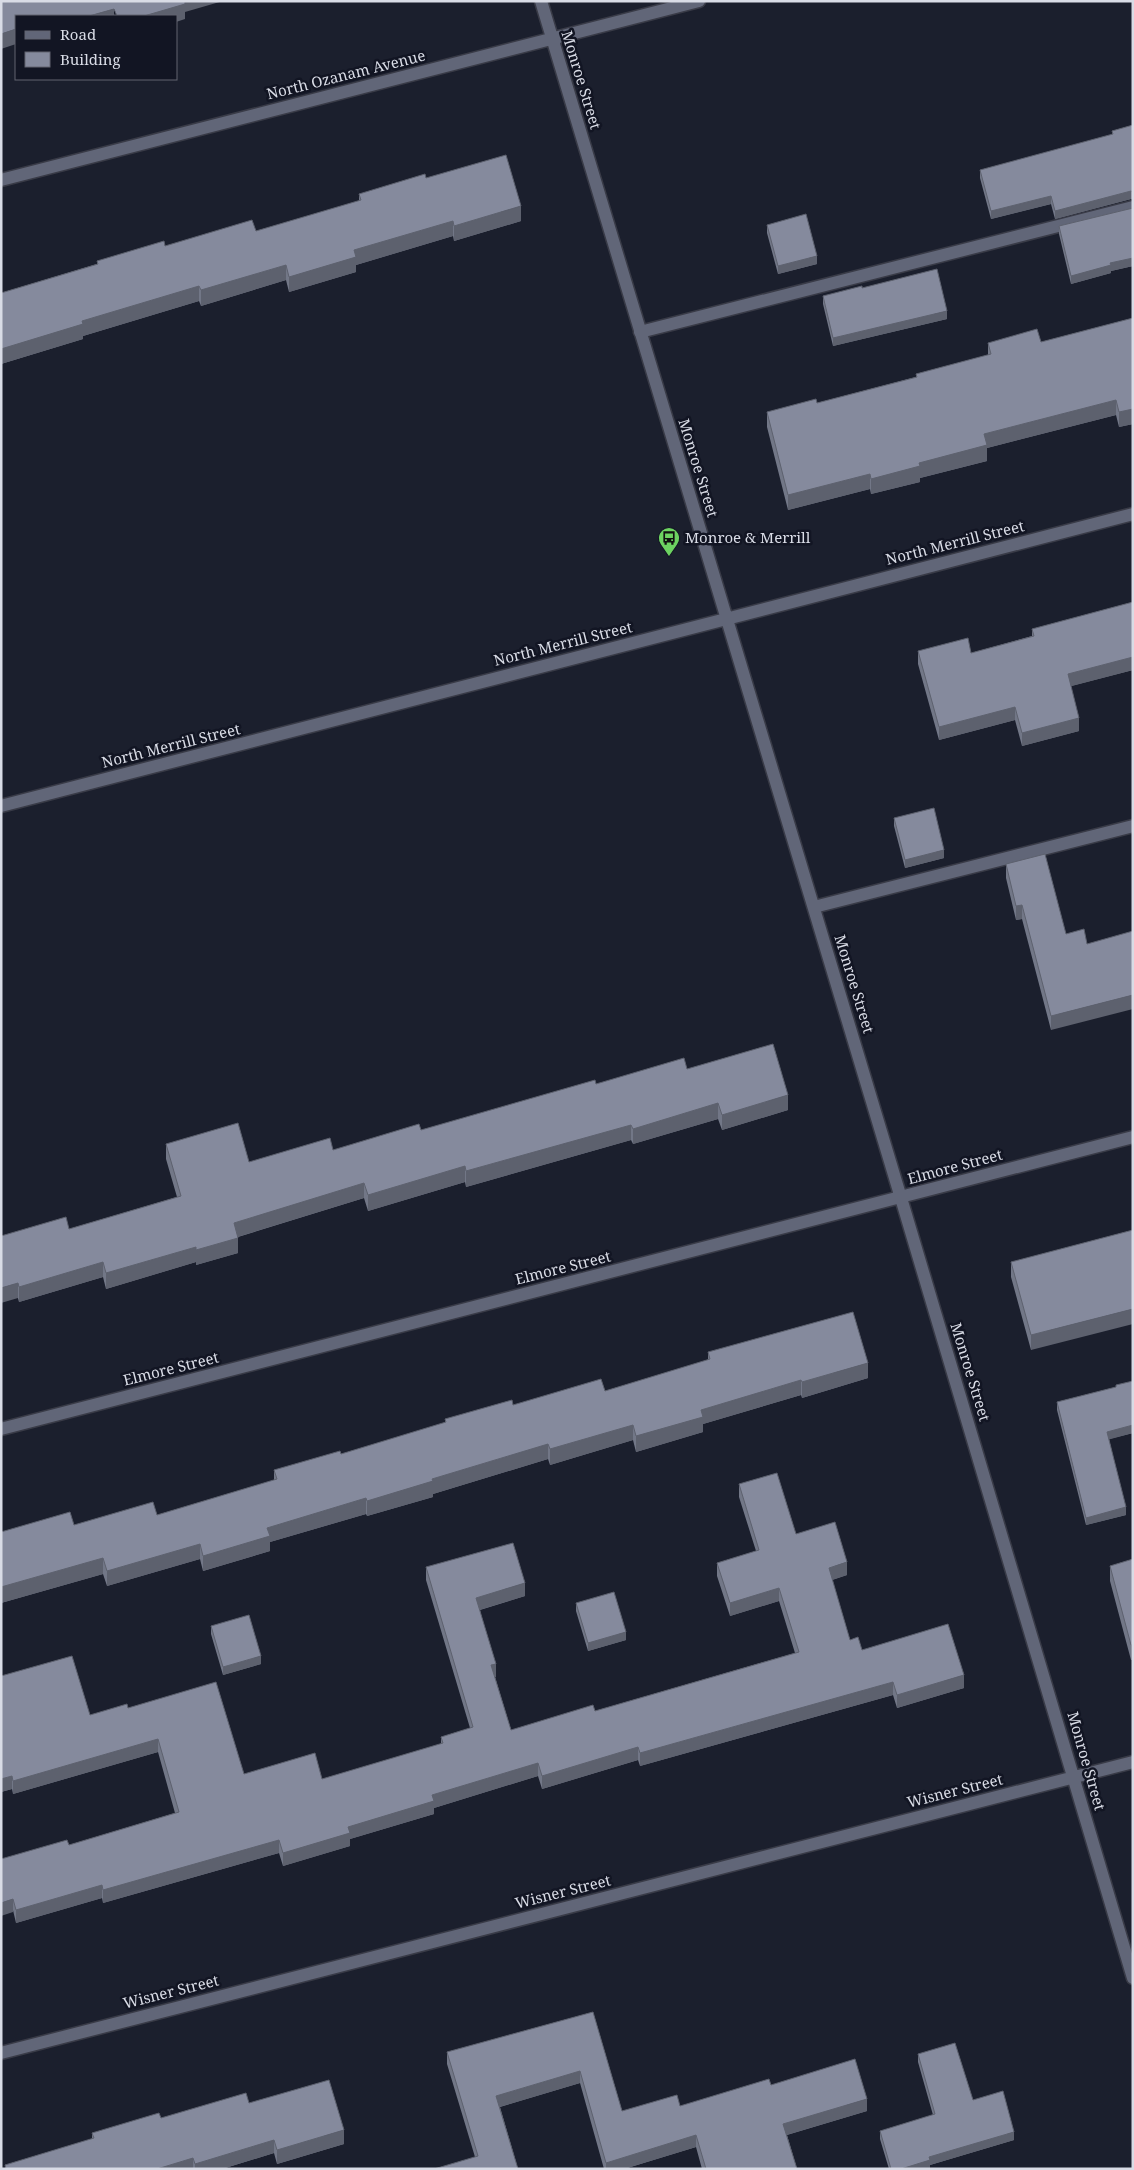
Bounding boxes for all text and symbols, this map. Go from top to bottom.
legend [15,15,178,80]
text: Road [60,24,96,44]
street label: Monroe Street [557,28,606,131]
street label: North Ozanam Avenue [264,45,427,103]
text: Building [60,49,121,69]
street label: Monroe Street [674,416,723,519]
street label: North Merrill Street [883,515,1026,569]
bus stop icon: Monroe & Merrill [657,526,681,557]
place label: Monroe & Merrill [685,527,811,547]
street label: North Merrill Street [491,616,634,670]
street label: North Merrill Street [99,718,242,772]
street label: Monroe Street [830,932,879,1035]
street label: Elmore Street [905,1144,1004,1188]
street label: Elmore Street [513,1246,613,1289]
street label: Monroe Street [946,1320,995,1423]
street label: Elmore Street [121,1347,221,1390]
street label: Monroe Street [1063,1709,1111,1812]
street label: Wisner Street [905,1768,1005,1812]
street label: Wisner Street [513,1869,613,1913]
street label: Wisner Street [121,1969,221,2013]

